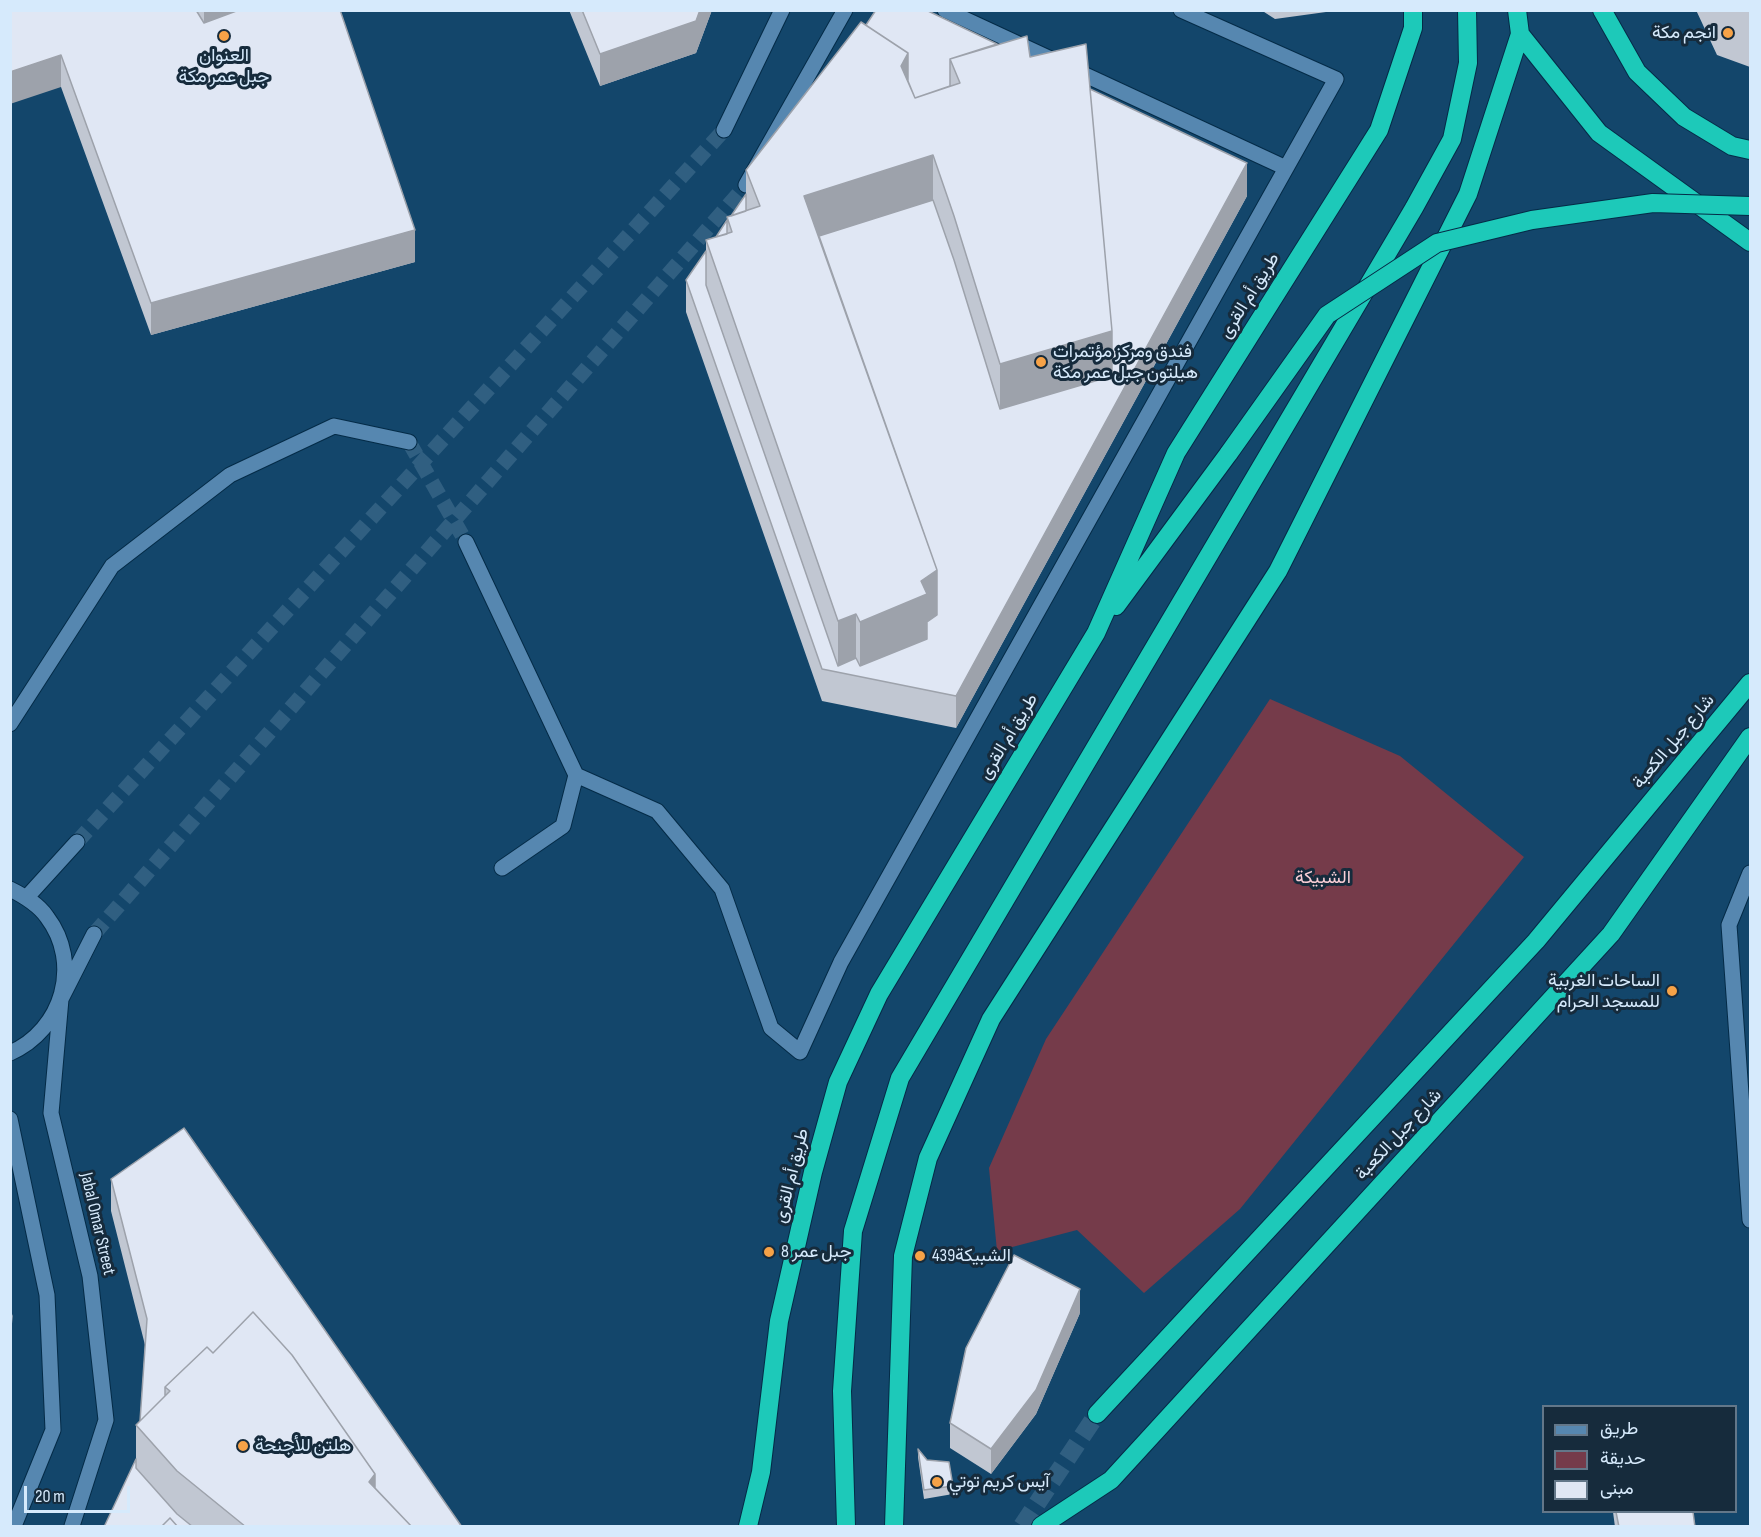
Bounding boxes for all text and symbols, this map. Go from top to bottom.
place label: انجم مكة [1652,22,1716,44]
marker: انجم مكة [1721,26,1735,40]
marker: العنوان جبل عمر مكة [217,29,231,43]
place label: العنوان جبل عمر مكة [179,45,269,88]
street label: طريق أم القرى [1215,249,1285,343]
place label: فندق ومركز مؤتمرات هيلتون جبل عمر مكة [1053,341,1198,384]
marker: فندق ومركز مؤتمرات هيلتون جبل عمر مكة [1034,355,1048,369]
street label: طريق أم القرى [975,690,1043,784]
street label: شارع جبل الكعبة [1628,690,1720,794]
park label: الشبيكة [1295,867,1351,889]
place label: الساحات الغربية للمسجد الحرام [1548,970,1660,1012]
marker: الساحات الغربية للمسجد الحرام [1665,984,1679,998]
street label: شارع جبل الكعبة [1351,1085,1447,1185]
street label: طريق أم القرى [770,1126,814,1226]
street label: Jabal Omar Street [75,1171,119,1277]
place label: جبل عمر 8 [781,1241,852,1263]
marker: جبل عمر 8 [762,1245,776,1259]
place label: الشبيكة439 [932,1245,1011,1267]
marker: الشبيكة439 [913,1249,927,1263]
legend [1542,1405,1737,1513]
text: طريق [1600,1418,1638,1439]
place label: هلتن للأجنحة [255,1435,351,1457]
marker: هلتن للأجنحة [236,1439,250,1453]
text: حديقة [1600,1448,1646,1469]
place label: آيس كريم توتي [949,1471,1049,1493]
scale bar [27,1474,134,1512]
marker: آيس كريم توتي [930,1475,944,1489]
text: مبنى [1600,1478,1634,1499]
text: 20 m [35,1486,65,1507]

